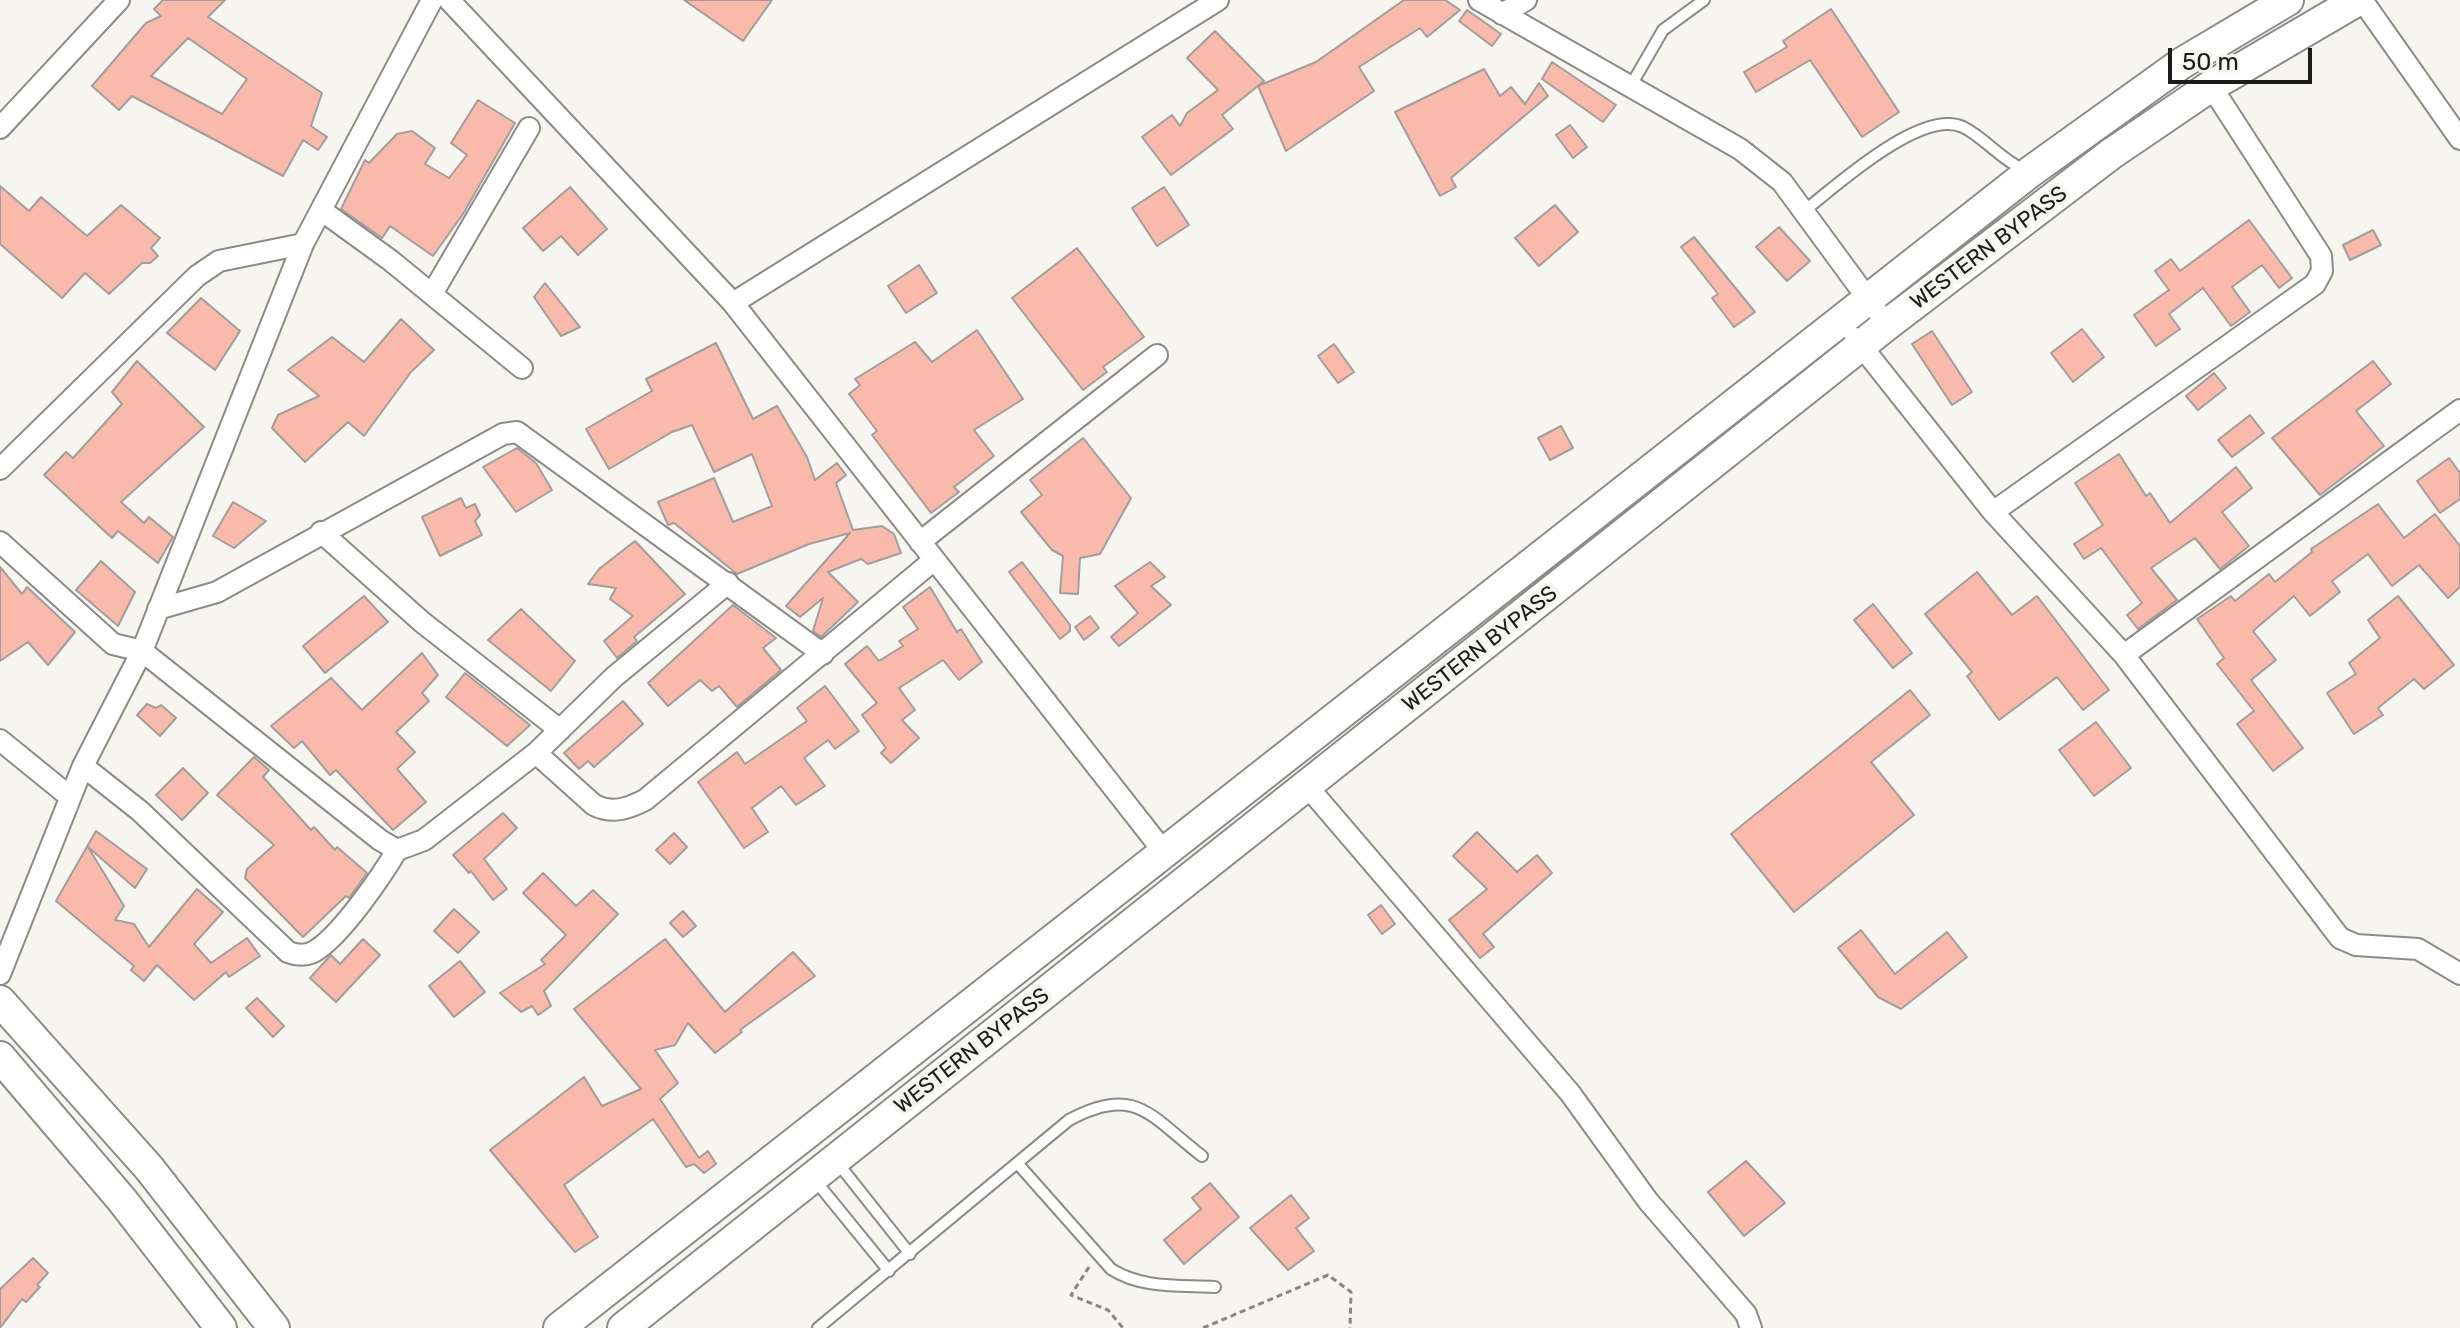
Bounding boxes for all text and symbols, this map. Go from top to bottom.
scale bar [2172,32,2316,82]
text: 50 m [2182,48,2239,76]
street label: WESTERN BYPASS [1906,181,2072,315]
street label: WESTERN BYPASS [1397,580,1563,718]
street label: WESTERN BYPASS [889,982,1055,1120]

